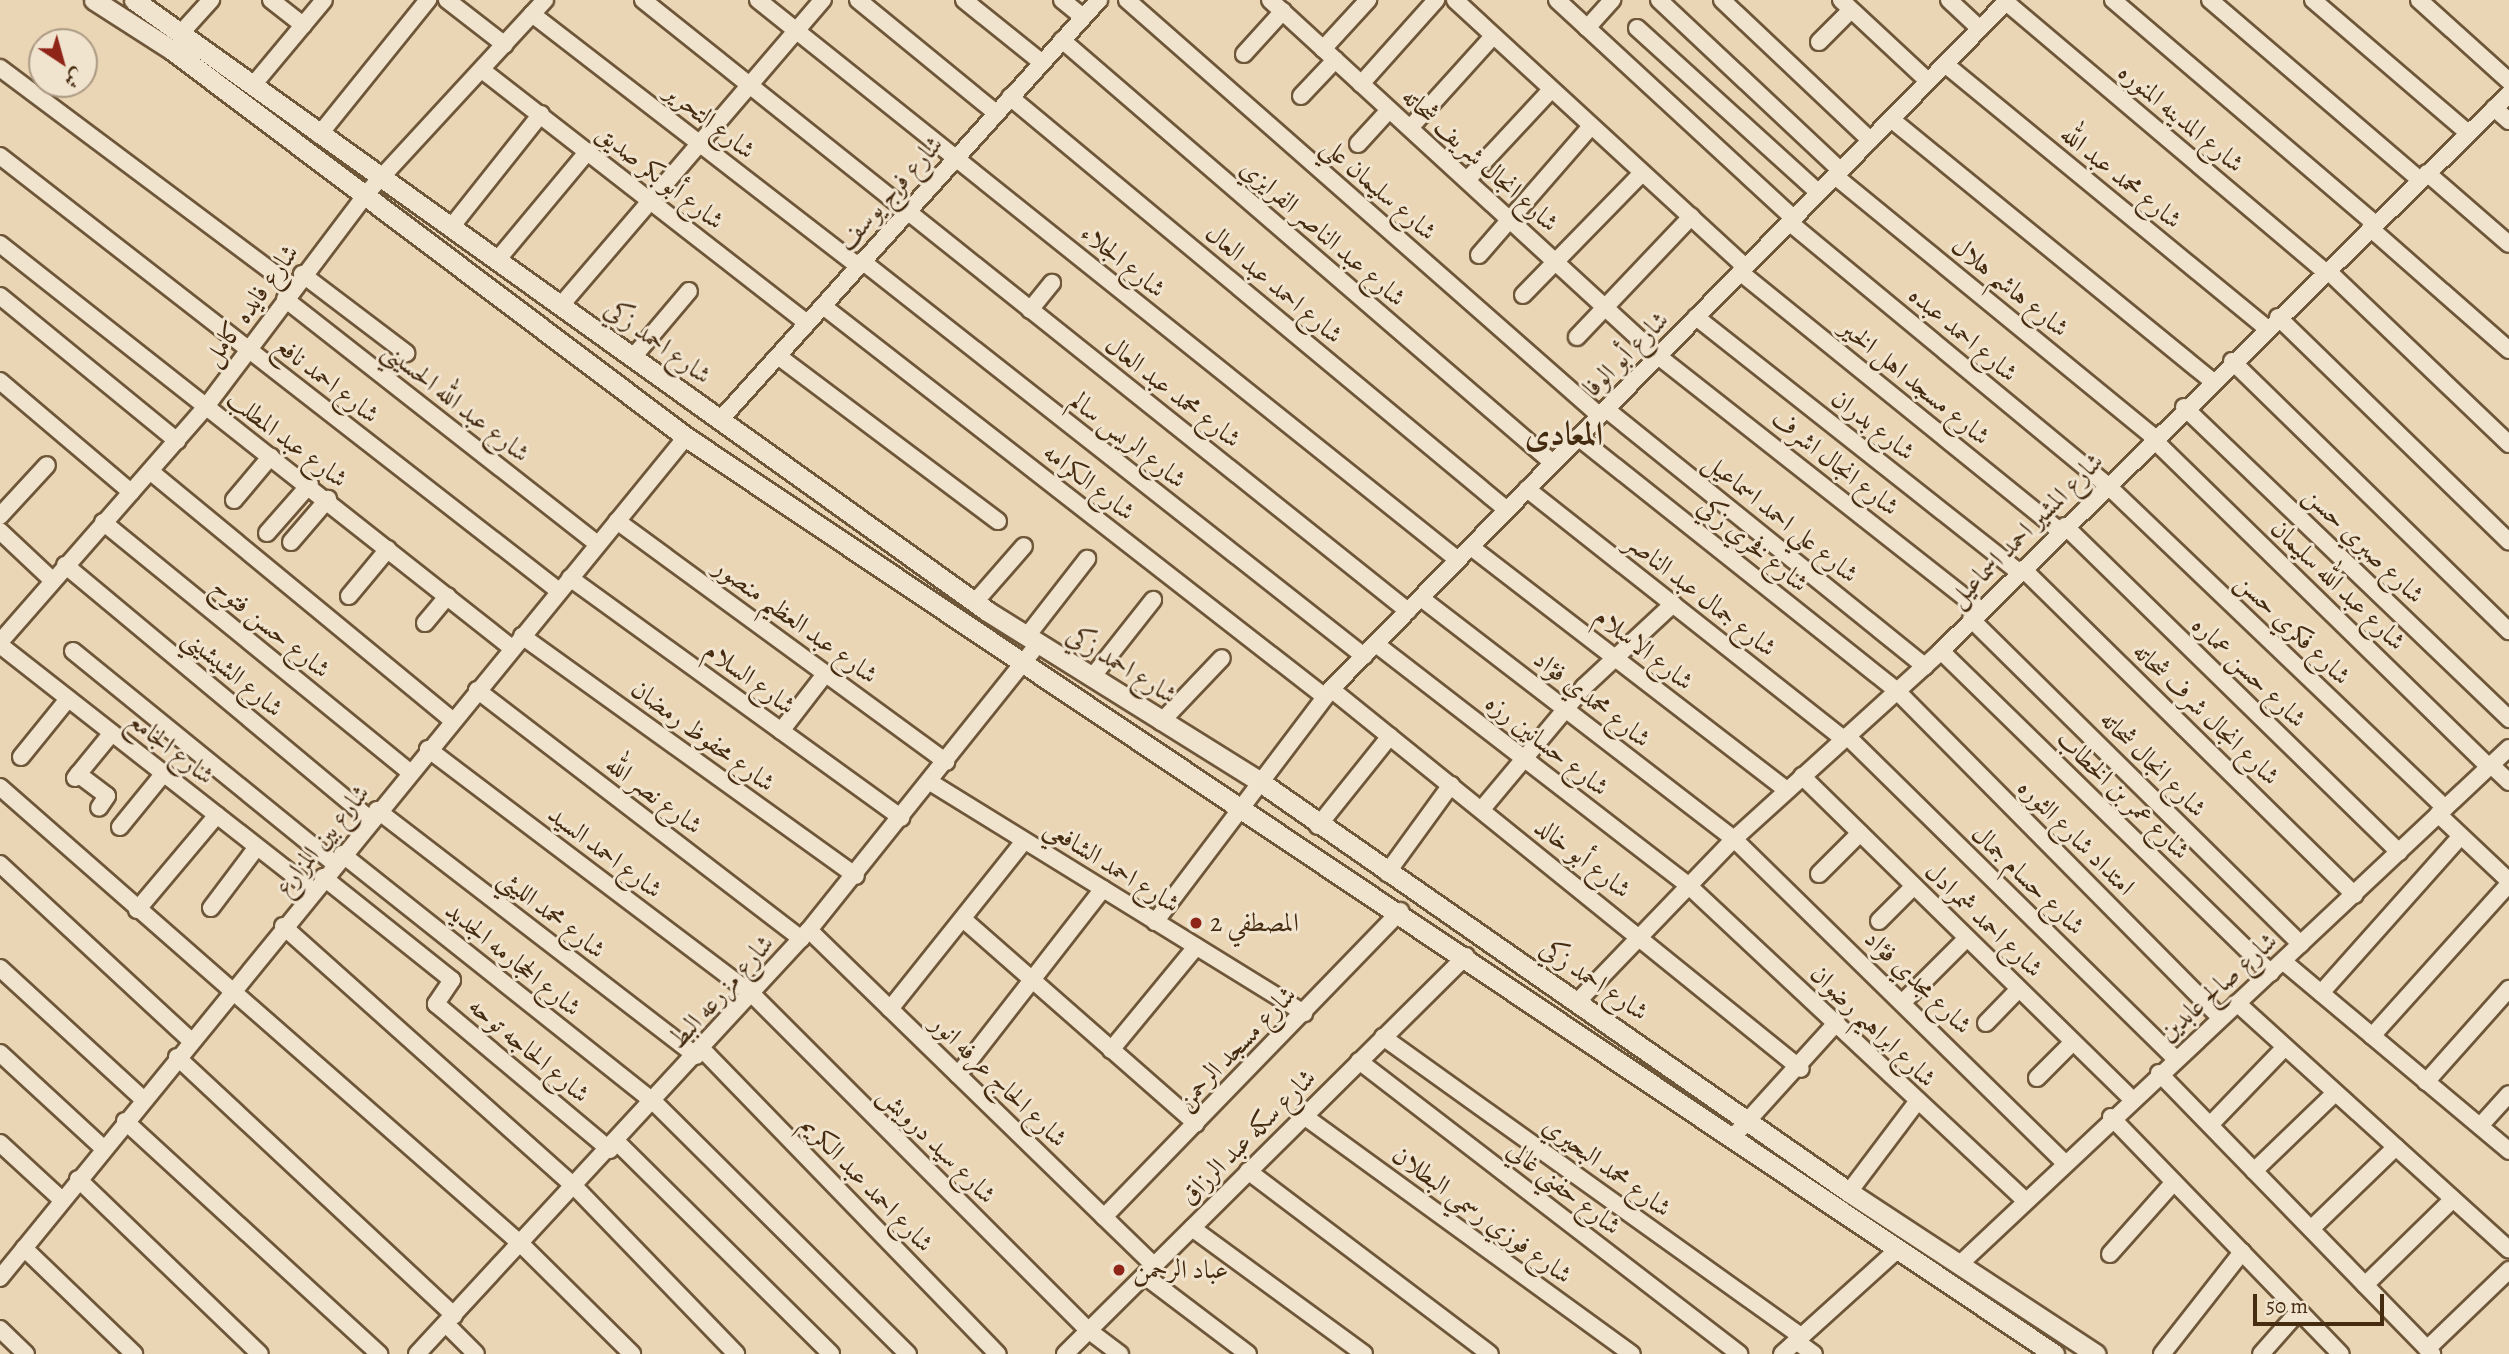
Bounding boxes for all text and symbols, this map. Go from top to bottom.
north arrow [28,28,98,98]
street label: شارع المدينه المنوره [2112,56,2250,180]
text: ش [59,62,89,94]
street label: شارع التحرير [659,76,761,166]
street label: شارع انجال شريف شحاته [1395,81,1565,239]
street label: شارع أبو بكر صديق [590,117,730,237]
street label: شارع محمد عبد الله [2054,118,2188,236]
street label: شارع فرج يوسف [830,129,950,257]
street label: شارع سليمان علي [1315,131,1443,247]
street label: شارع عبد الناصر الفرايزي [1234,153,1412,313]
street label: شارع الجلاء [1074,217,1172,305]
street label: شارع احمد عبد العال [1199,217,1349,351]
street label: شارع هاشم هلال [1945,230,2075,344]
street label: شارع فايده كامل [196,238,306,372]
street label: شارع احمد عبده [1902,279,2024,389]
street label: شارع احمد زكي [599,293,717,391]
street label: شارع أبو الوفا [1577,305,1675,403]
street label: شارع مسجد اهل الخير [1834,312,1996,452]
street label: شارع محمد عبد العال [1099,329,1247,455]
street label: شارع احمد نافع [269,330,385,430]
street label: شارع عبد الله الحسيني [376,335,536,469]
street label: شارع عبد المطلب [220,383,354,495]
street label: شارع بدران [1825,383,1921,467]
street label: شارع الريس سالم [1064,385,1192,495]
street label: شارع انجال اشرف [1765,403,1905,523]
district label: المعادى [1525,414,1603,454]
street label: شارع الكرامه [1037,436,1141,528]
street label: شارع علي احمد اسماعيل [1697,446,1865,590]
street label: شارع المشير احمد اسماعيل [1942,446,2110,614]
street label: شارع صبري حسن [2297,480,2431,610]
street label: شارع فخري زكي [1691,491,1815,599]
street label: شارع عبد الله سليمان [2264,513,2412,657]
street label: شارع جمال عبد الناصر [1619,526,1783,664]
street label: شارع عبد العظيم منصور [708,551,884,691]
street label: شارع فكري حسن [2229,566,2357,692]
street label: شارع حسن فتوح [205,571,337,685]
street label: شارع الاسلام [1588,601,1700,697]
street label: شارع حسن عماره [2185,610,2313,734]
street label: شارع احمد زكي [1061,619,1183,711]
street label: شارع الشيشيني [176,622,290,724]
street label: شارع السلام [698,635,802,721]
street label: شارع انجال شرف شحاته [2126,636,2286,792]
street label: شارع محمدي فؤاد [1527,643,1657,755]
street label: شارع محفوظ رمضان [625,673,781,799]
street label: شارع حسانين رزه [1479,687,1615,803]
street label: شارع انجال شحاته [2093,704,2213,824]
street label: شارع الجامع [122,705,220,791]
street label: شارع عمر بن الخطاب [2050,723,2196,867]
street label: شارع نصر الله [600,749,708,841]
street label: امتداد شارع الثوره [2011,772,2141,902]
street label: شارع بين المزارع [268,778,376,902]
street label: شارع احمد السيد [541,799,669,905]
street label: شارع أبو خالد [1529,811,1637,905]
street label: شارع احمد الشافعي [1039,812,1185,920]
street label: شارع حسام جمال [1965,818,2091,942]
street label: شارع احمد شمرادل [1918,856,2050,984]
street label: شارع محمد الليثي [492,862,612,966]
street label: شارع الحجارمه الجديد [439,895,587,1023]
place label: المصطفي 2 [1210,907,1299,939]
marker: المصطفي 2 [1188,915,1204,931]
street label: شارع مجدي فؤاد [1858,923,1978,1041]
street label: شارع صالح عابدين [2152,926,2284,1048]
street label: شارع مزرعه البط [662,928,780,1056]
street label: شارع احمد زكي [1534,932,1654,1028]
street label: شارع ابراهيم رضوان [1803,958,1943,1094]
street label: شارع مسجد الرحمن [1169,980,1303,1116]
street label: شارع الحاجه توحه [462,990,596,1110]
street label: شارع الحاج عرفه انور [924,1008,1074,1154]
street label: شارع سكه عبد الرزاق [1173,1062,1323,1212]
street label: شارع سيد درويش [871,1079,1003,1211]
street label: شارع احمد عبد الكريم [794,1109,940,1259]
street label: شارع محمد البحيري [1537,1110,1677,1224]
street label: شارع حفني غالي [1501,1134,1627,1242]
street label: شارع فوزي رسمي البطلان [1386,1139,1578,1291]
place label: عباد الرحمن [1133,1254,1228,1286]
marker: عباد الرحمن [1111,1262,1127,1278]
scale bar [2257,1280,2388,1324]
text: 50 m [2266,1292,2308,1320]

